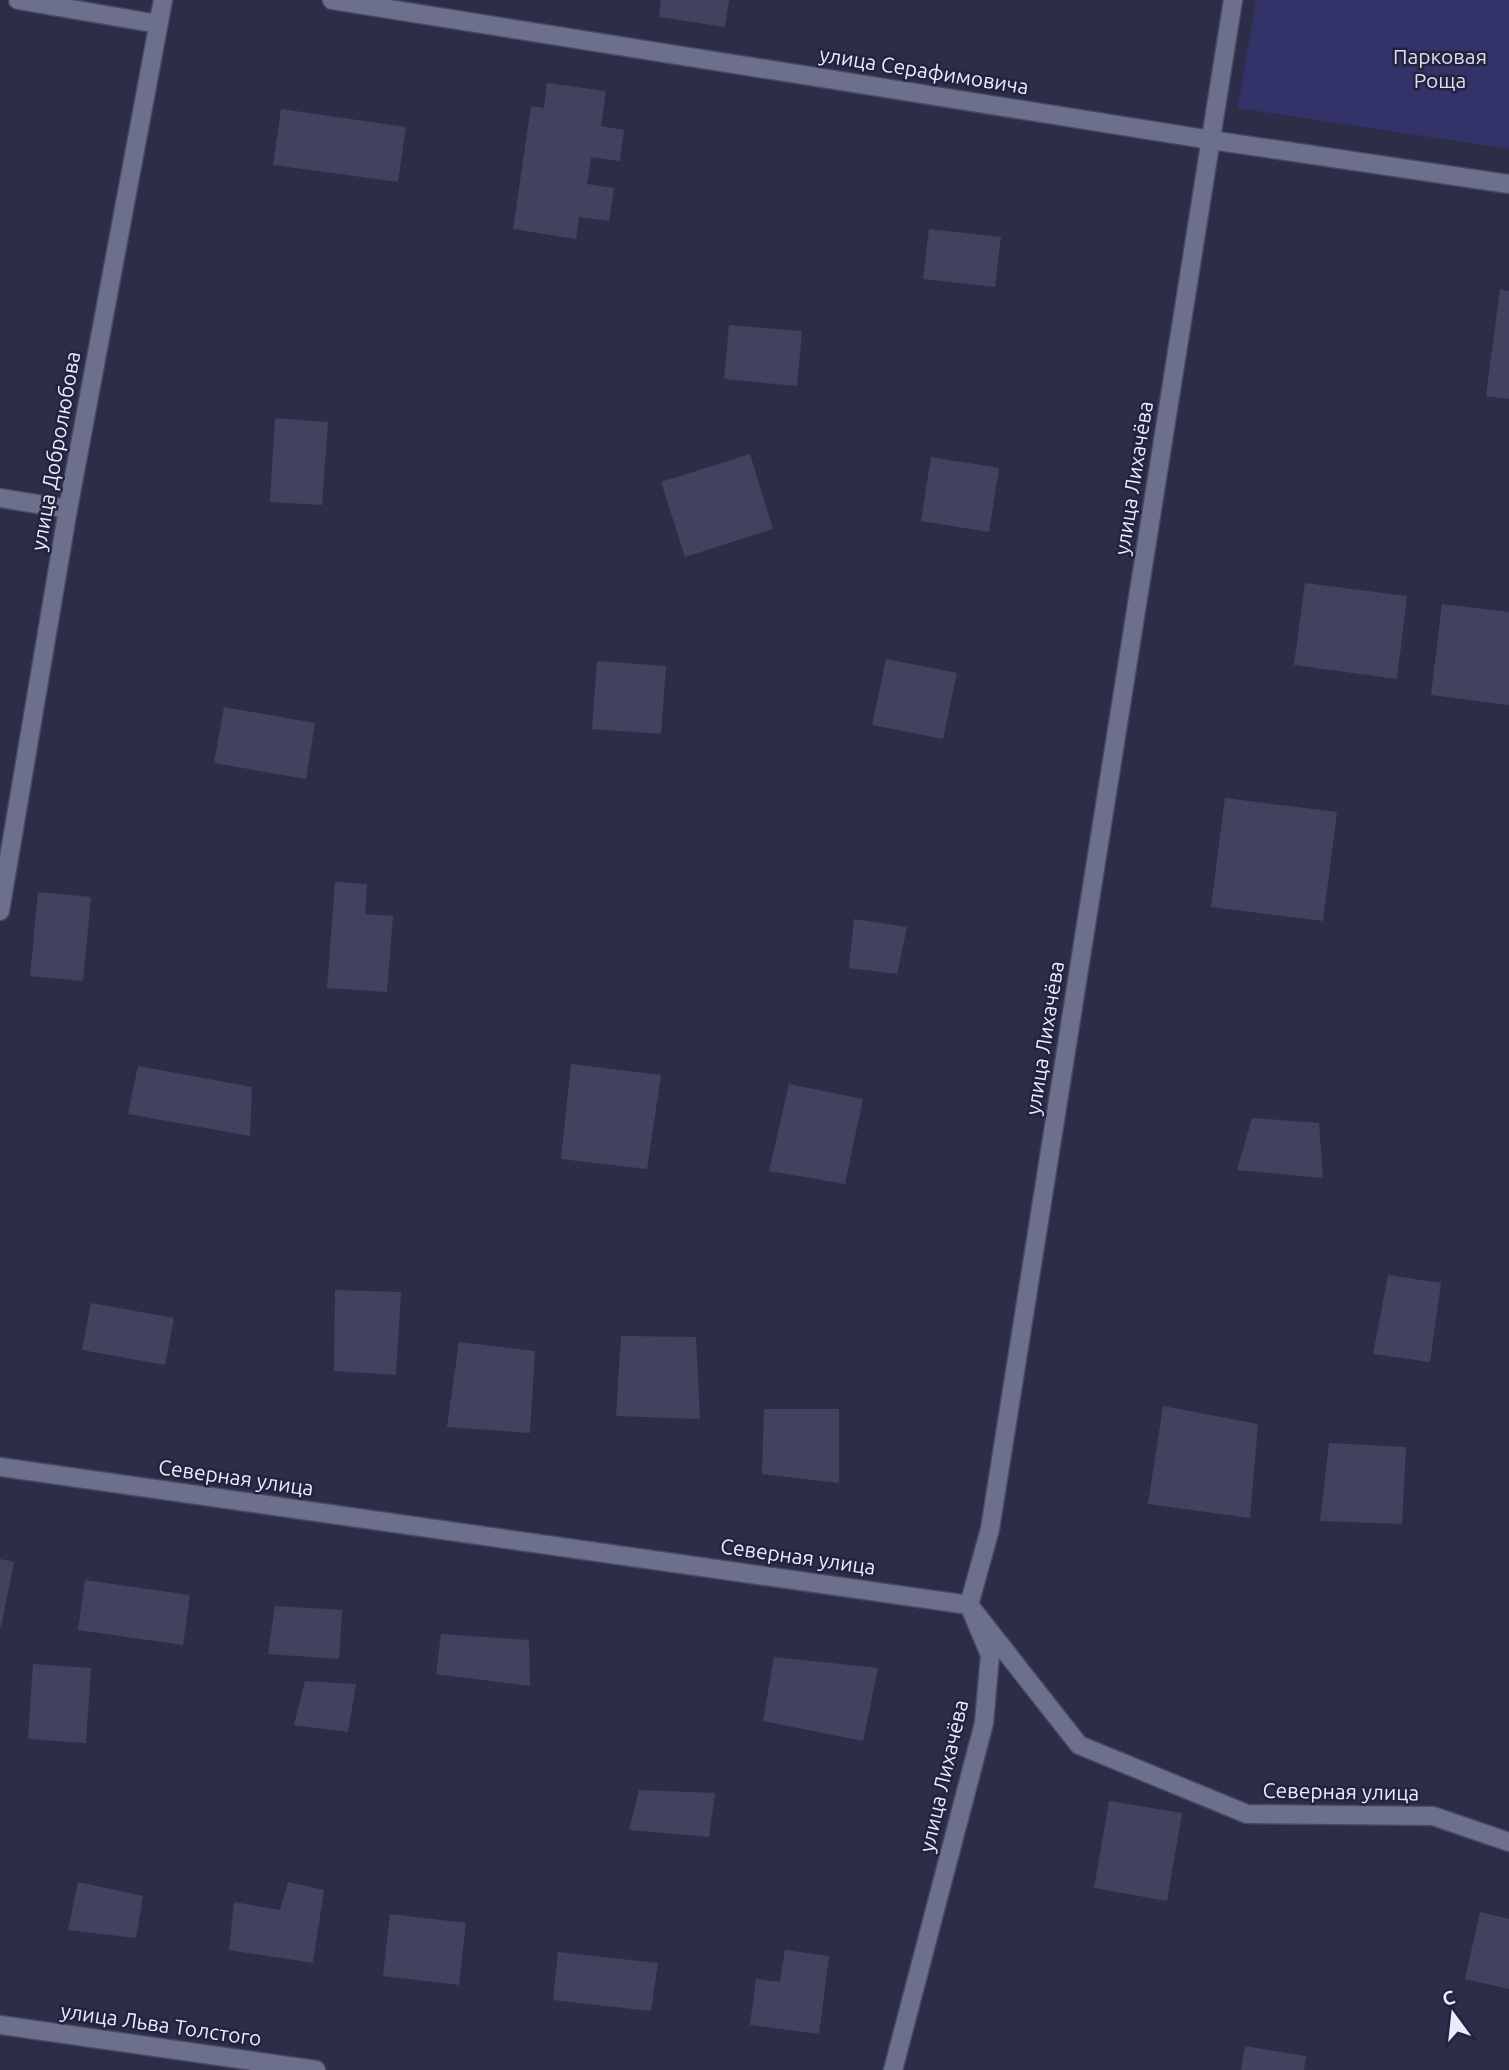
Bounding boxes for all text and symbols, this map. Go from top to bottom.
street label: улица Серафимовича [818,42,1031,98]
park label: Парковая Роща [1393,44,1487,92]
street label: улица Добролюбова [26,349,84,552]
street label: улица Лихачёва [1109,399,1157,557]
street label: улица Лихачёва [1020,959,1068,1117]
street label: Северная улица [157,1454,315,1500]
street label: Северная улица [719,1533,877,1579]
street label: улица Лихачёва [914,1697,972,1854]
street label: Северная улица [1263,1778,1420,1804]
north arrow [1418,1979,1488,2049]
text: С [1440,1985,1457,2010]
street label: улица Льва Толстого [59,1998,263,2050]

